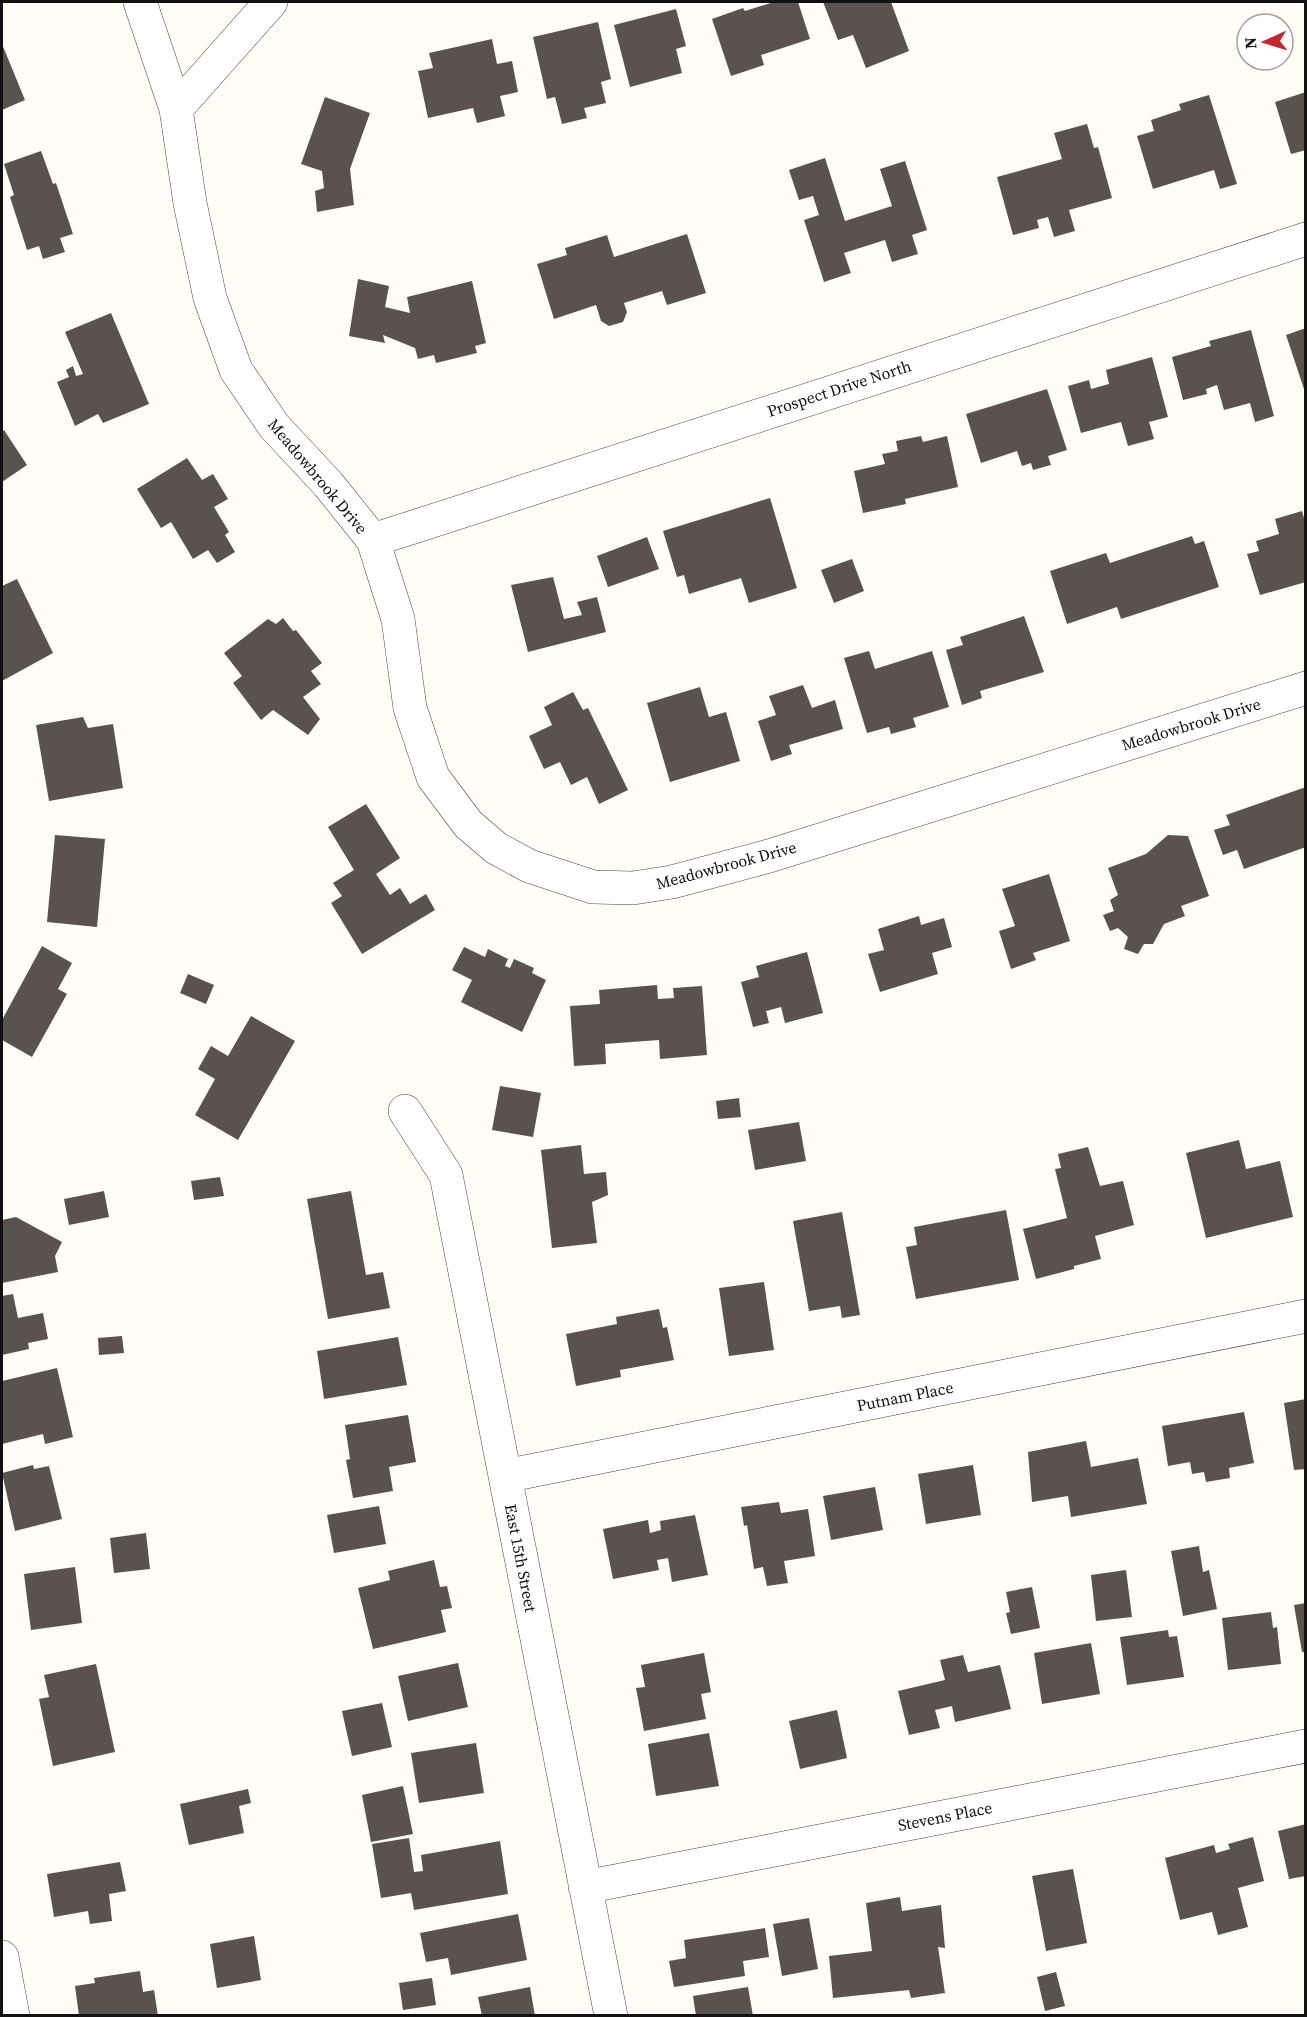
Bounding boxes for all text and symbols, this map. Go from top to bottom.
north arrow [1235,12,1295,72]
text: N [1239,36,1261,50]
street label: Prospect Drive North [764,354,914,422]
street label: Meadowbrook Drive [263,414,373,538]
street label: Meadowbrook Drive [1119,692,1263,756]
street label: Meadowbrook Drive [653,836,799,894]
street label: Putnam Place [855,1376,955,1416]
street label: East 15th Street [500,1502,542,1615]
street label: Stevens Place [896,1796,994,1836]

